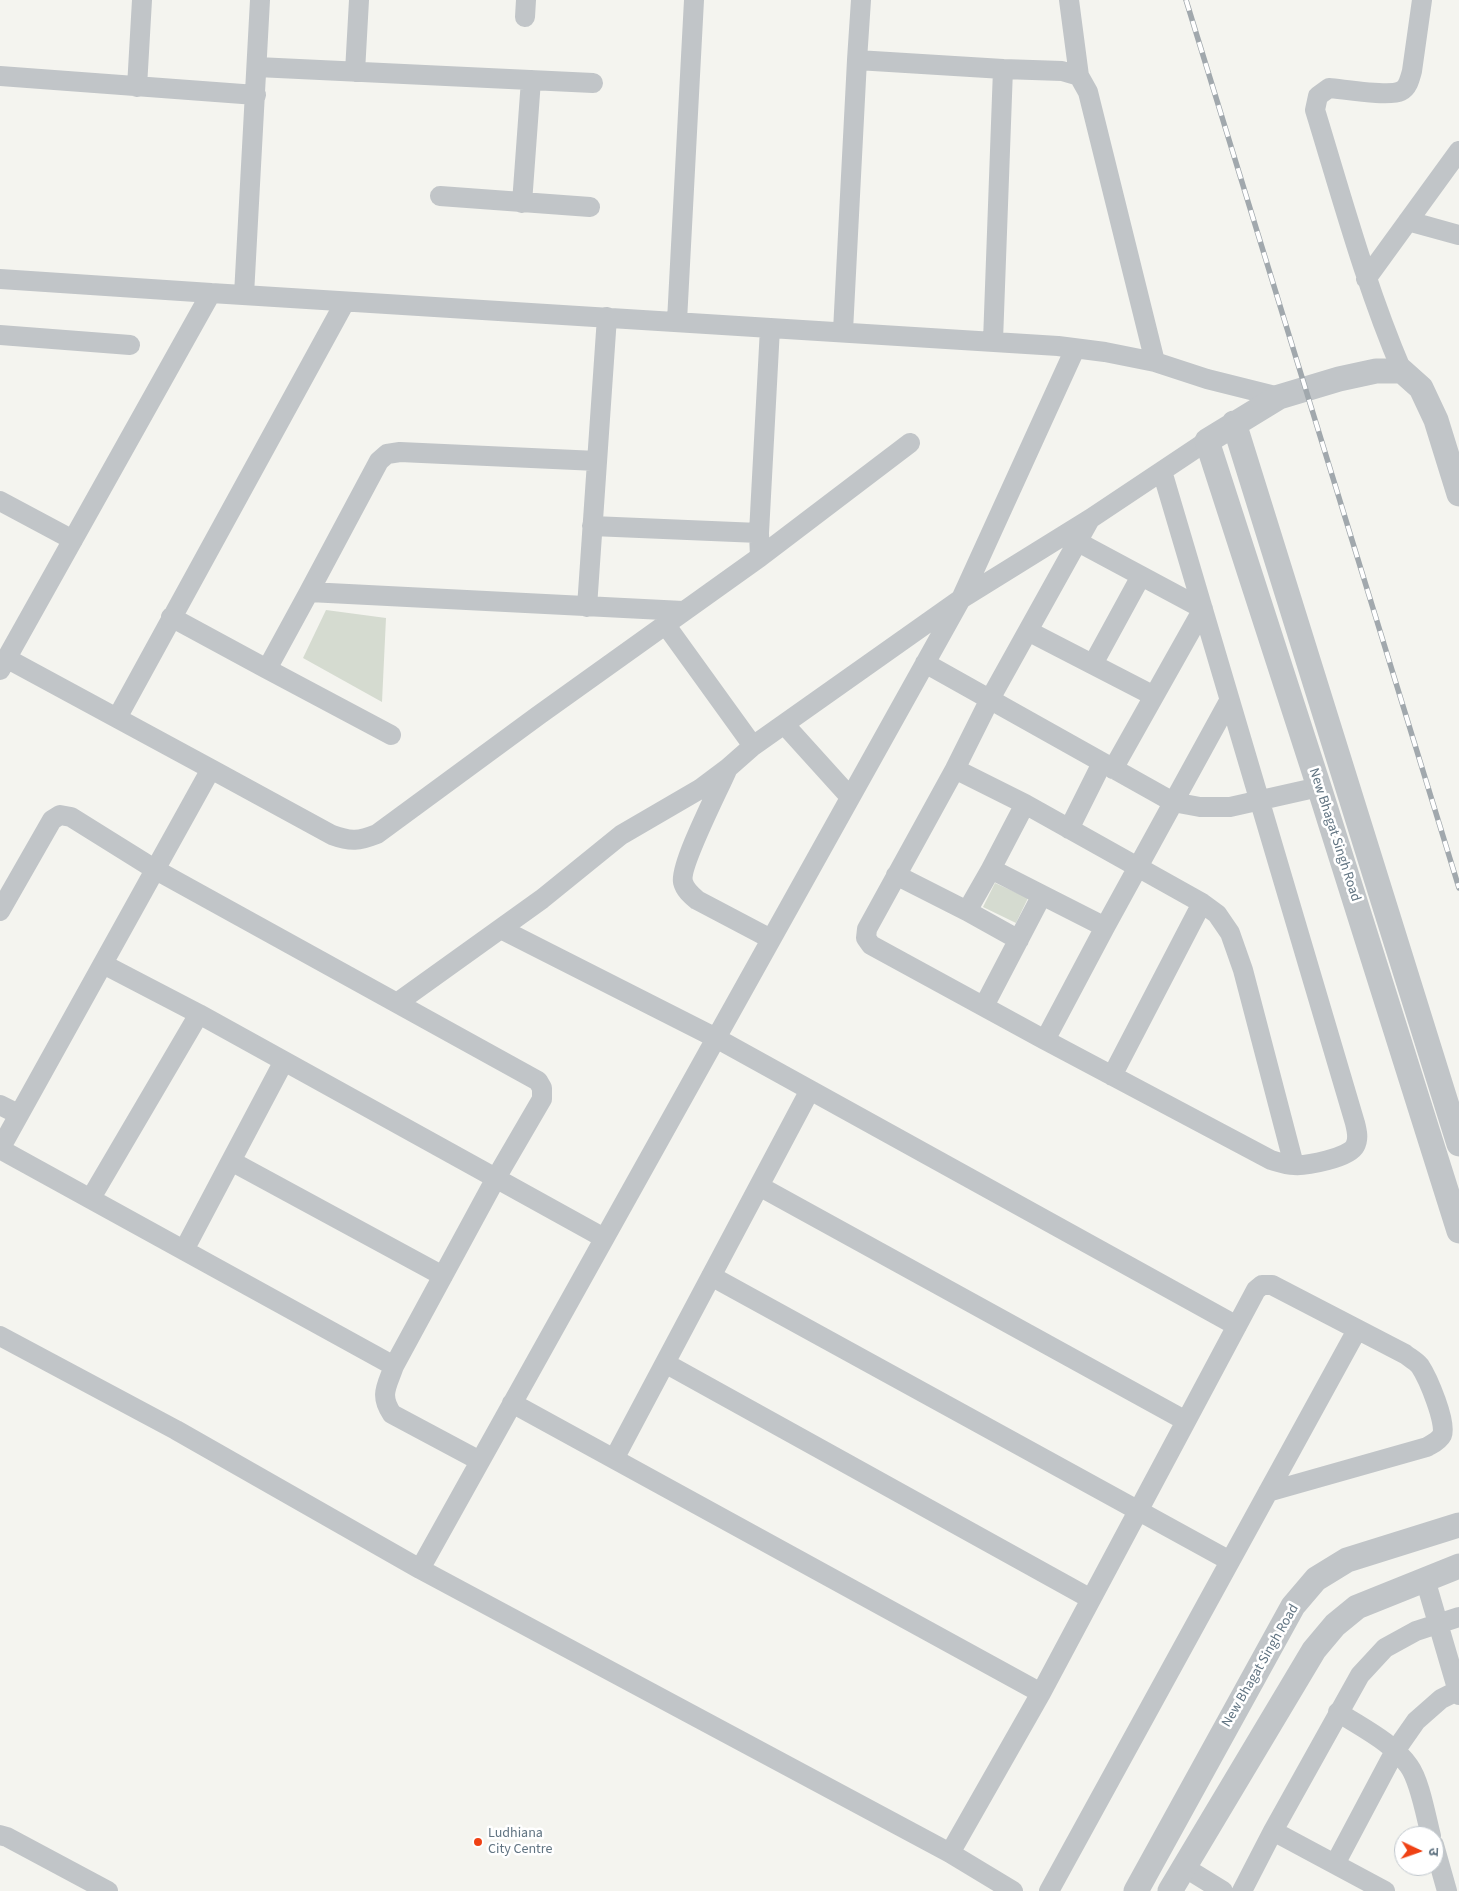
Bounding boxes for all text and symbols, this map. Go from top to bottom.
street label: New Bhagat Singh Road [1305,766,1363,904]
street label: New Bhagat Singh Road [1219,1602,1303,1730]
place label: Ludhiana City Centre [488,1826,552,1858]
north arrow [1394,1826,1444,1876]
marker: Ludhiana City Centre [472,1836,484,1848]
text: उ [1423,1847,1443,1856]

